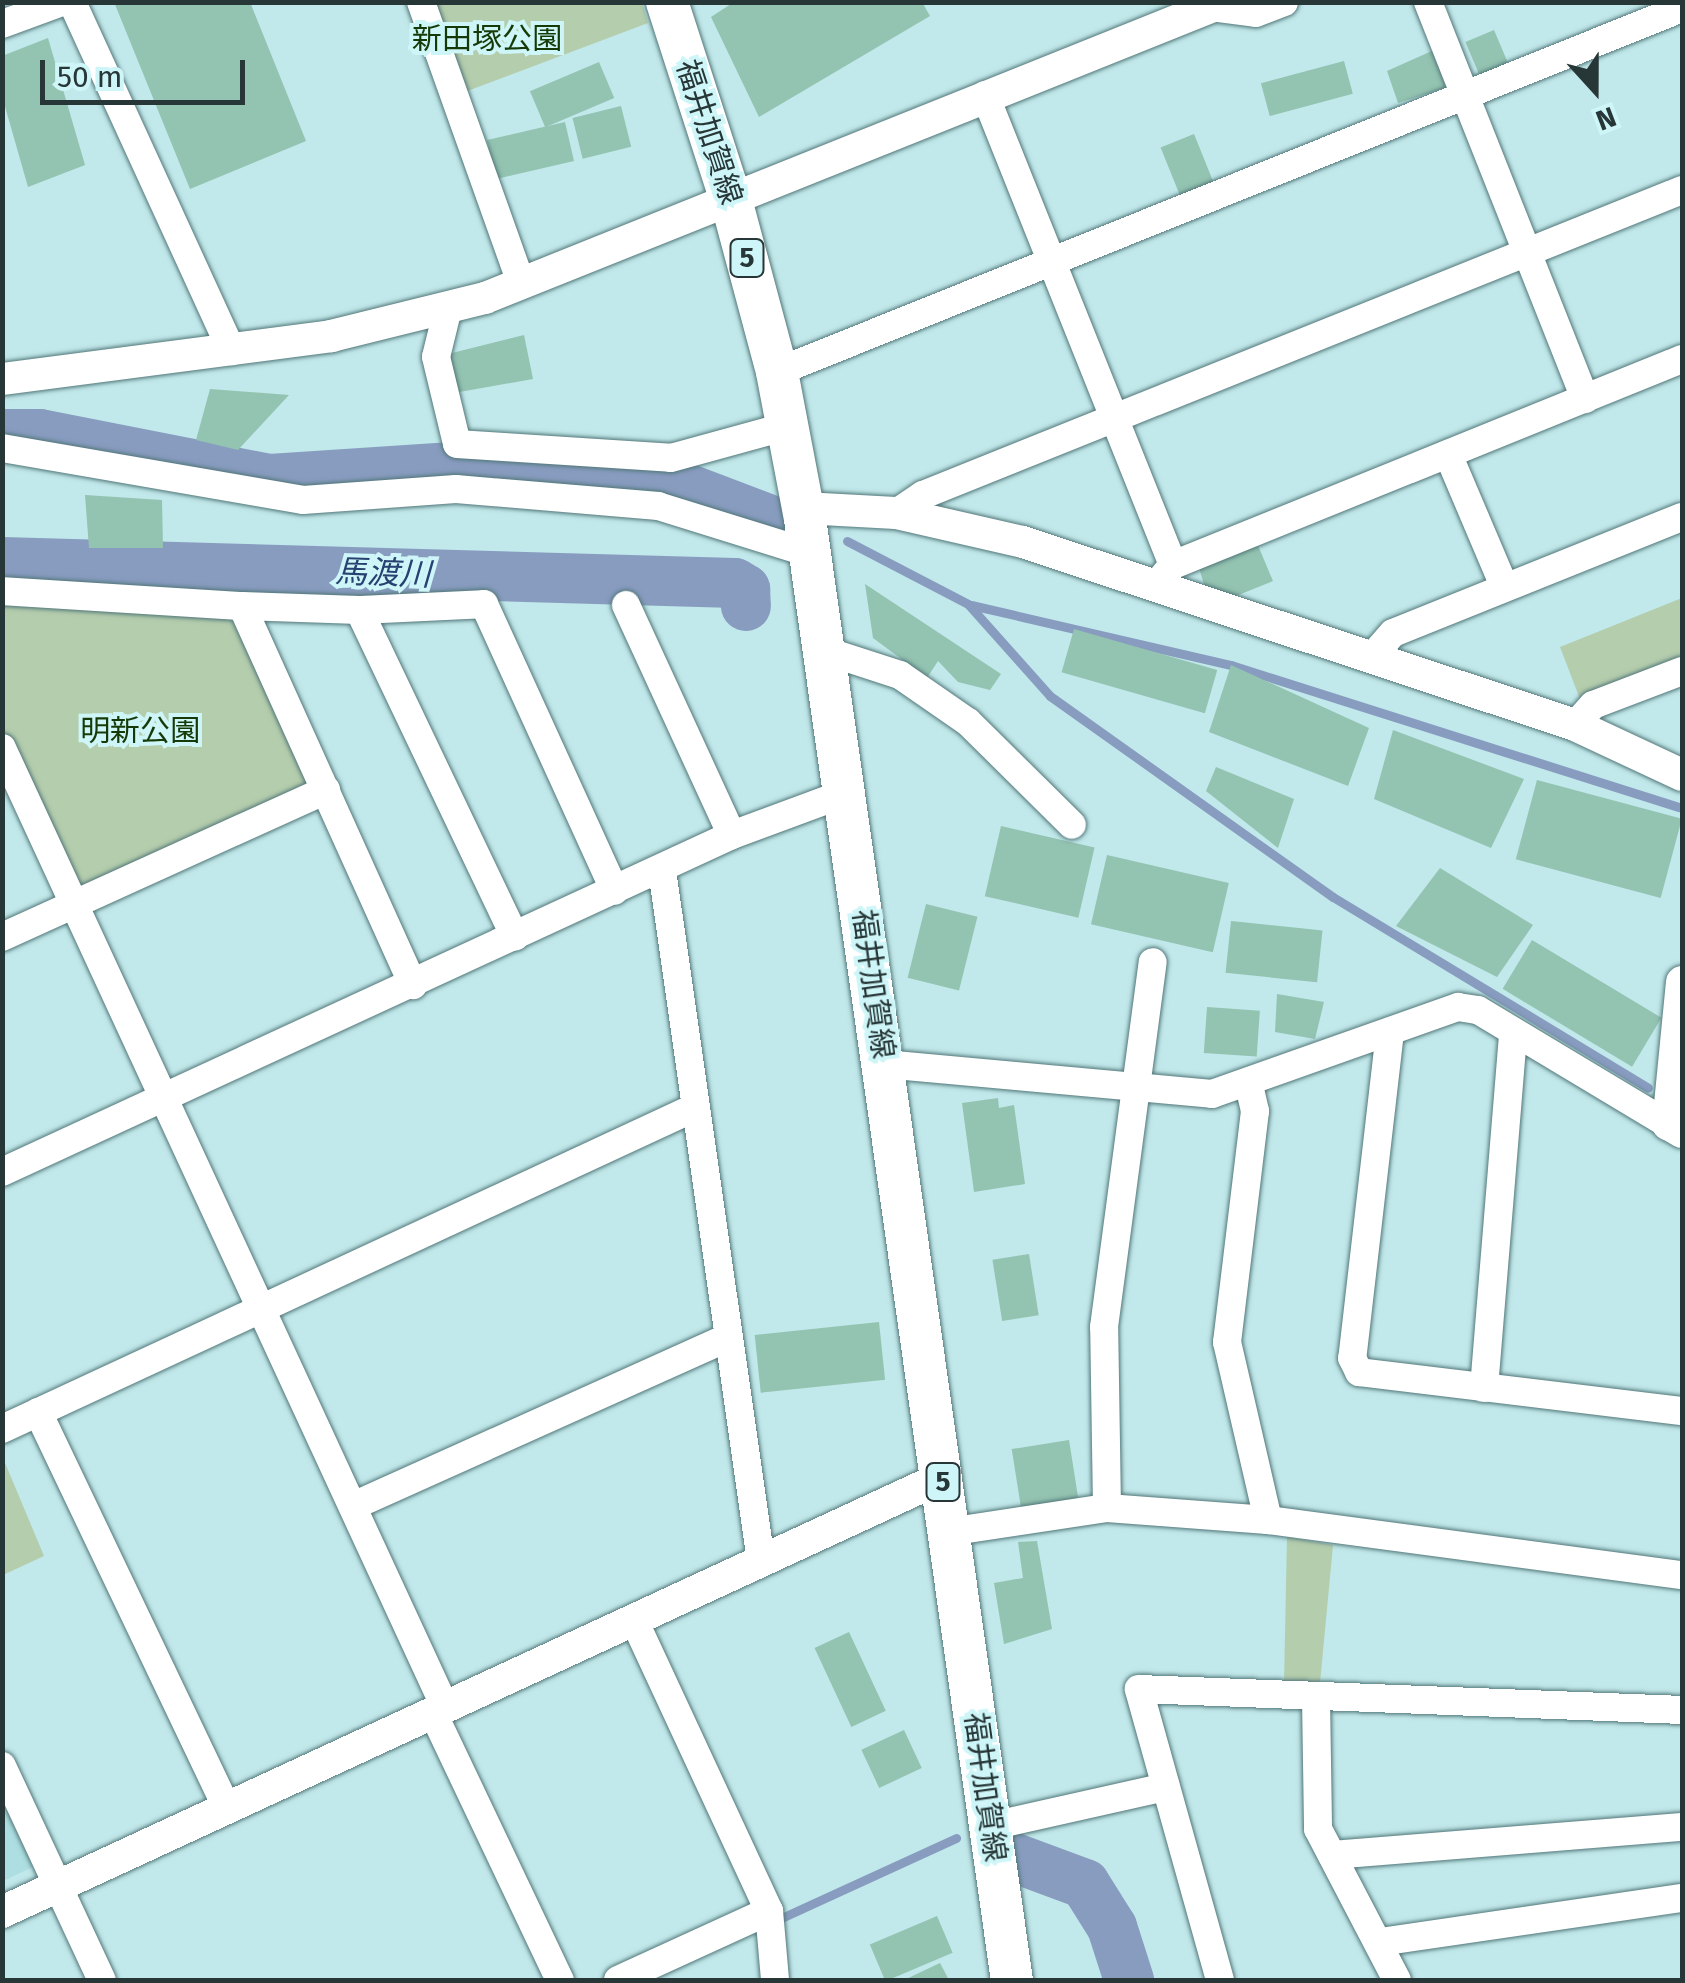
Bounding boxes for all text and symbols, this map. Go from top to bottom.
park label: 新田塚公園 [412,21,562,57]
scale bar [45,40,250,102]
north arrow [1545,40,1645,140]
street label: 福井加賀線 [669,55,749,209]
text: 50 m [57,59,122,95]
text: N [1591,100,1621,137]
road number: 5 [727,235,767,281]
water label: 馬渡川 [334,552,432,594]
park label: 明新公園 [80,713,200,749]
street label: 福井加賀線 [845,907,901,1061]
road number: 5 [923,1459,963,1505]
street label: 福井加賀線 [957,1710,1013,1864]

